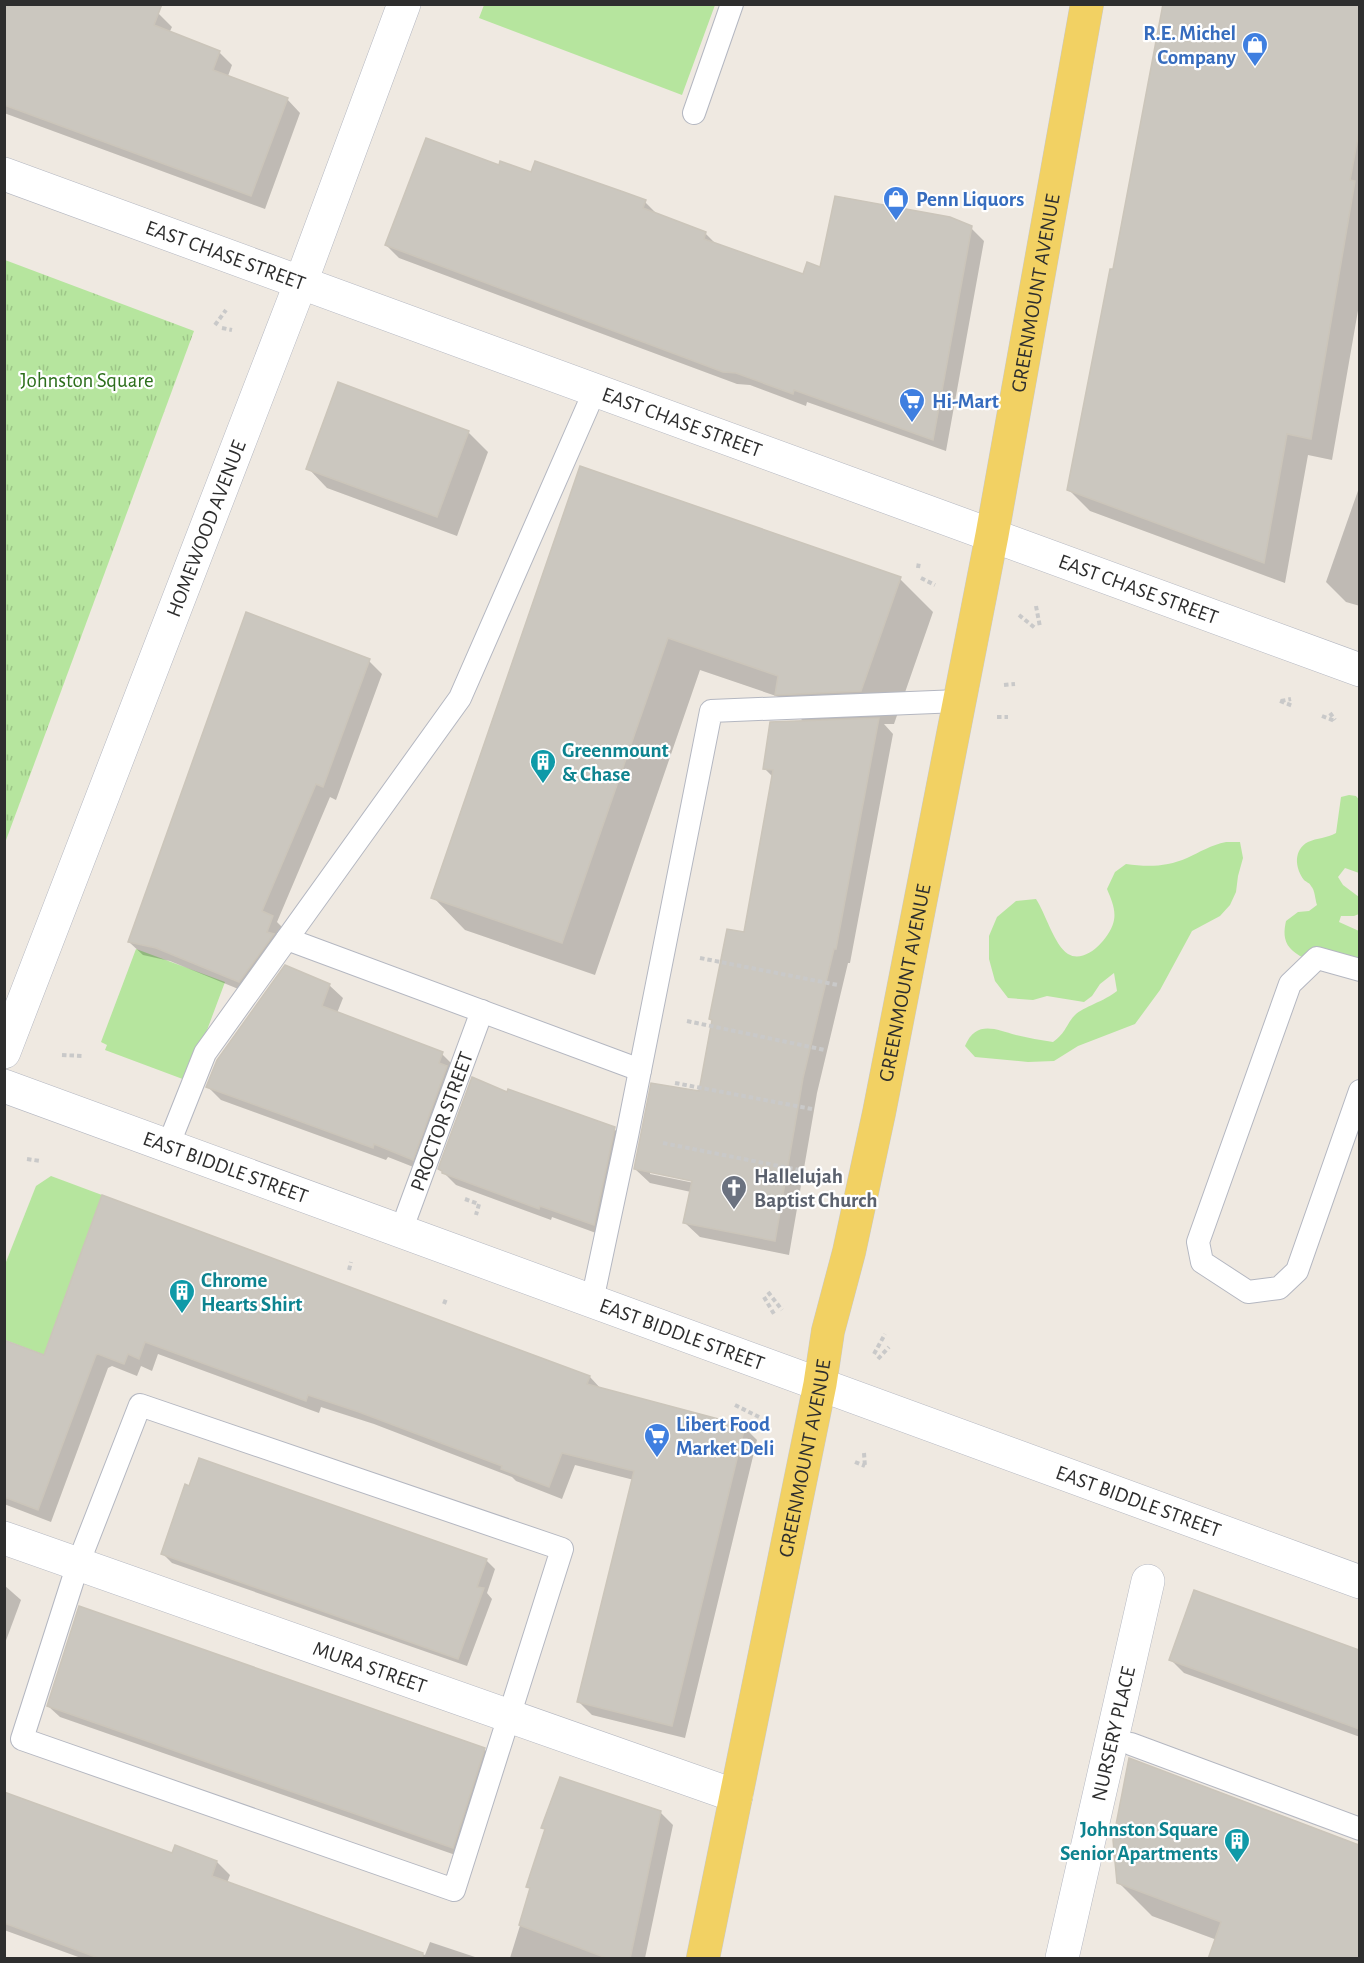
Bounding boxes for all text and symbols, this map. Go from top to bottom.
place label: R.E. Michel Company [1143,23,1237,68]
shop icon: R.E. Michel Company [1240,30,1270,68]
shop icon: Penn Liquors [881,184,911,222]
place label: Penn Liquors [916,189,1024,210]
street label: GREENMOUNT AVENUE [1008,192,1064,394]
street label: EAST CHASE STREET [143,217,308,294]
park label: Johnston Square [20,370,154,391]
street label: EAST CHASE STREET [599,384,765,461]
supermarket icon: Hi-Mart [897,386,927,424]
place label: Hi-Mart [932,391,999,412]
street label: HOMEWOOD AVENUE [163,438,250,620]
street label: EAST CHASE STREET [1056,551,1221,628]
place label: Greenmount & Chase [562,740,669,785]
building icon: Greenmount & Chase [528,747,558,785]
street label: GREENMOUNT AVENUE [875,882,935,1084]
street label: PROCTOR STREET [407,1049,477,1194]
street label: EAST BIDDLE STREET [140,1128,311,1207]
place label: Hallelujah Baptist Church [754,1166,878,1211]
church icon: Hallelujah Baptist Church [719,1173,749,1211]
place label: Chrome Hearts Shirt [201,1270,302,1315]
building icon: Chrome Hearts Shirt [167,1277,197,1315]
street label: EAST BIDDLE STREET [597,1295,767,1374]
street label: GREENMOUNT AVENUE [775,1358,835,1559]
place label: Libert Food Market Deli [676,1414,774,1459]
supermarket icon: Libert Food Market Deli [642,1421,672,1459]
street label: EAST BIDDLE STREET [1053,1462,1224,1541]
street label: MURA STREET [310,1638,429,1697]
street label: NURSERY PLACE [1088,1665,1139,1803]
place label: Johnston Square Senior Apartments [1060,1819,1218,1864]
building icon: Johnston Square Senior Apartments [1222,1826,1252,1864]

